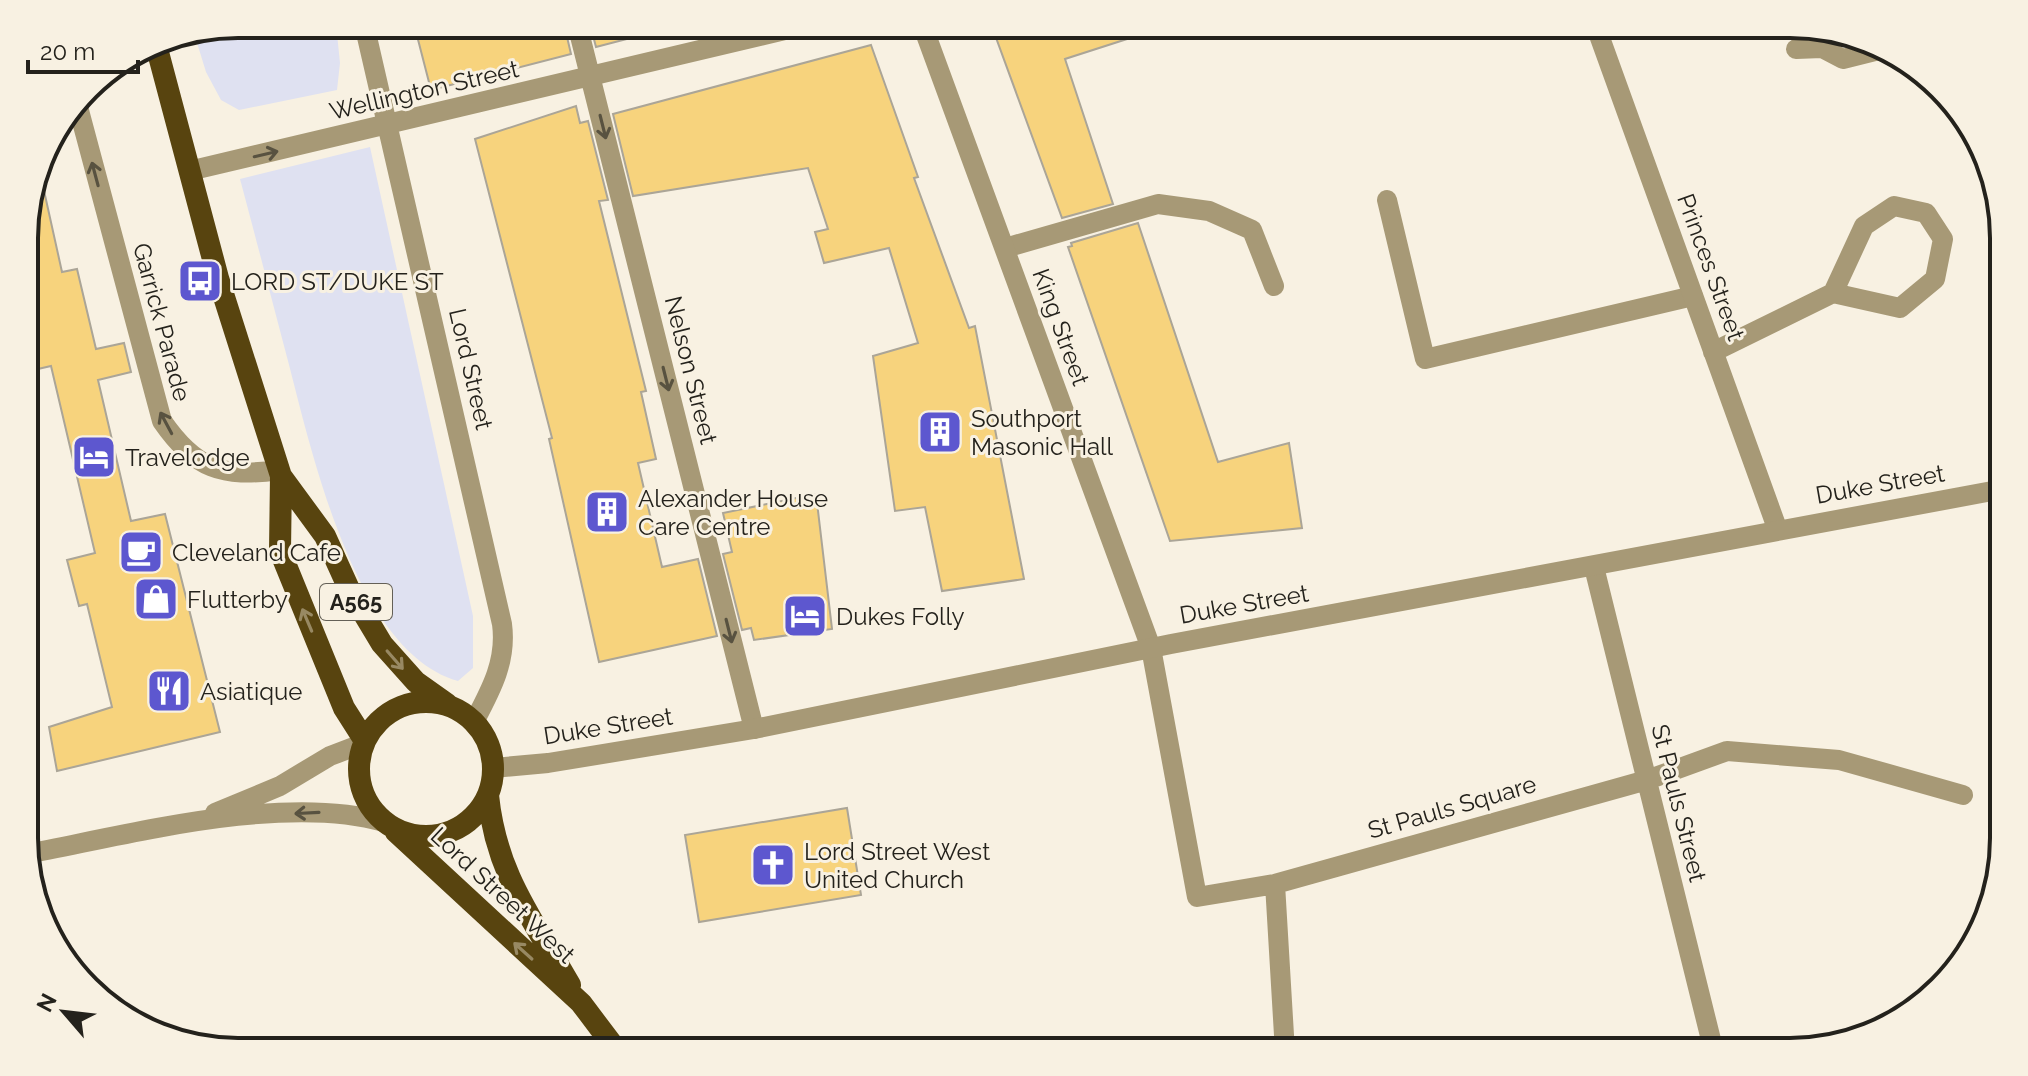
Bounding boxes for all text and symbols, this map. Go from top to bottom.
scale bar [28,24,138,74]
text: 20 m [40,37,95,66]
street label: Wellington Street [326,54,522,126]
one-way arrow [597,113,612,139]
one-way arrow [252,146,278,161]
one-way arrow [87,161,102,187]
street label: Princes Street [1671,190,1751,344]
street label: Garrick Parade [127,240,197,404]
bus stop icon: LORD ST/DUKE ST [176,257,224,305]
street label: King Street [1026,265,1096,389]
place label: LORD ST/DUKE ST [231,267,444,296]
street label: Nelson Street [659,293,723,447]
street label: Lord Street [443,305,499,433]
one-way arrow [660,366,675,391]
place label: Southport Masonic Hall [971,404,1114,461]
building icon: Southport Masonic Hall [916,408,964,456]
one-way arrow [157,412,173,436]
hotel icon: Travelodge [70,433,118,481]
place label: Travelodge [125,443,250,472]
street label: Duke Street [1813,458,1947,510]
place label: Alexander House Care Centre [638,484,828,541]
building icon: Alexander House Care Centre [583,488,631,536]
cafe icon: Cleveland Cafe [117,528,165,576]
place label: Cleveland Cafe [172,538,341,567]
shop icon: Flutterby [132,575,180,623]
street label: Duke Street [1177,578,1311,630]
road number: A565 [320,584,392,620]
place label: Flutterby [187,585,288,614]
hotel icon: Dukes Folly [781,592,829,640]
place label: Dukes Folly [836,602,965,631]
one-way arrow [299,608,313,633]
one-way arrow [723,618,738,644]
one-way arrow [386,649,404,670]
restaurant icon: Asiatique [145,667,193,715]
place label: Asiatique [200,677,302,706]
street label: Duke Street [541,701,675,751]
street label: St Pauls Street [1645,721,1713,885]
street label: St Pauls Square [1365,769,1539,845]
one-way arrow [294,806,321,821]
street label: Lord Street West [425,821,581,969]
place label: Lord Street West United Church [804,837,990,894]
church icon: Lord Street West United Church [749,841,797,889]
one-way arrow [513,941,533,960]
north arrow [24,972,104,1052]
text: N [31,989,62,1016]

